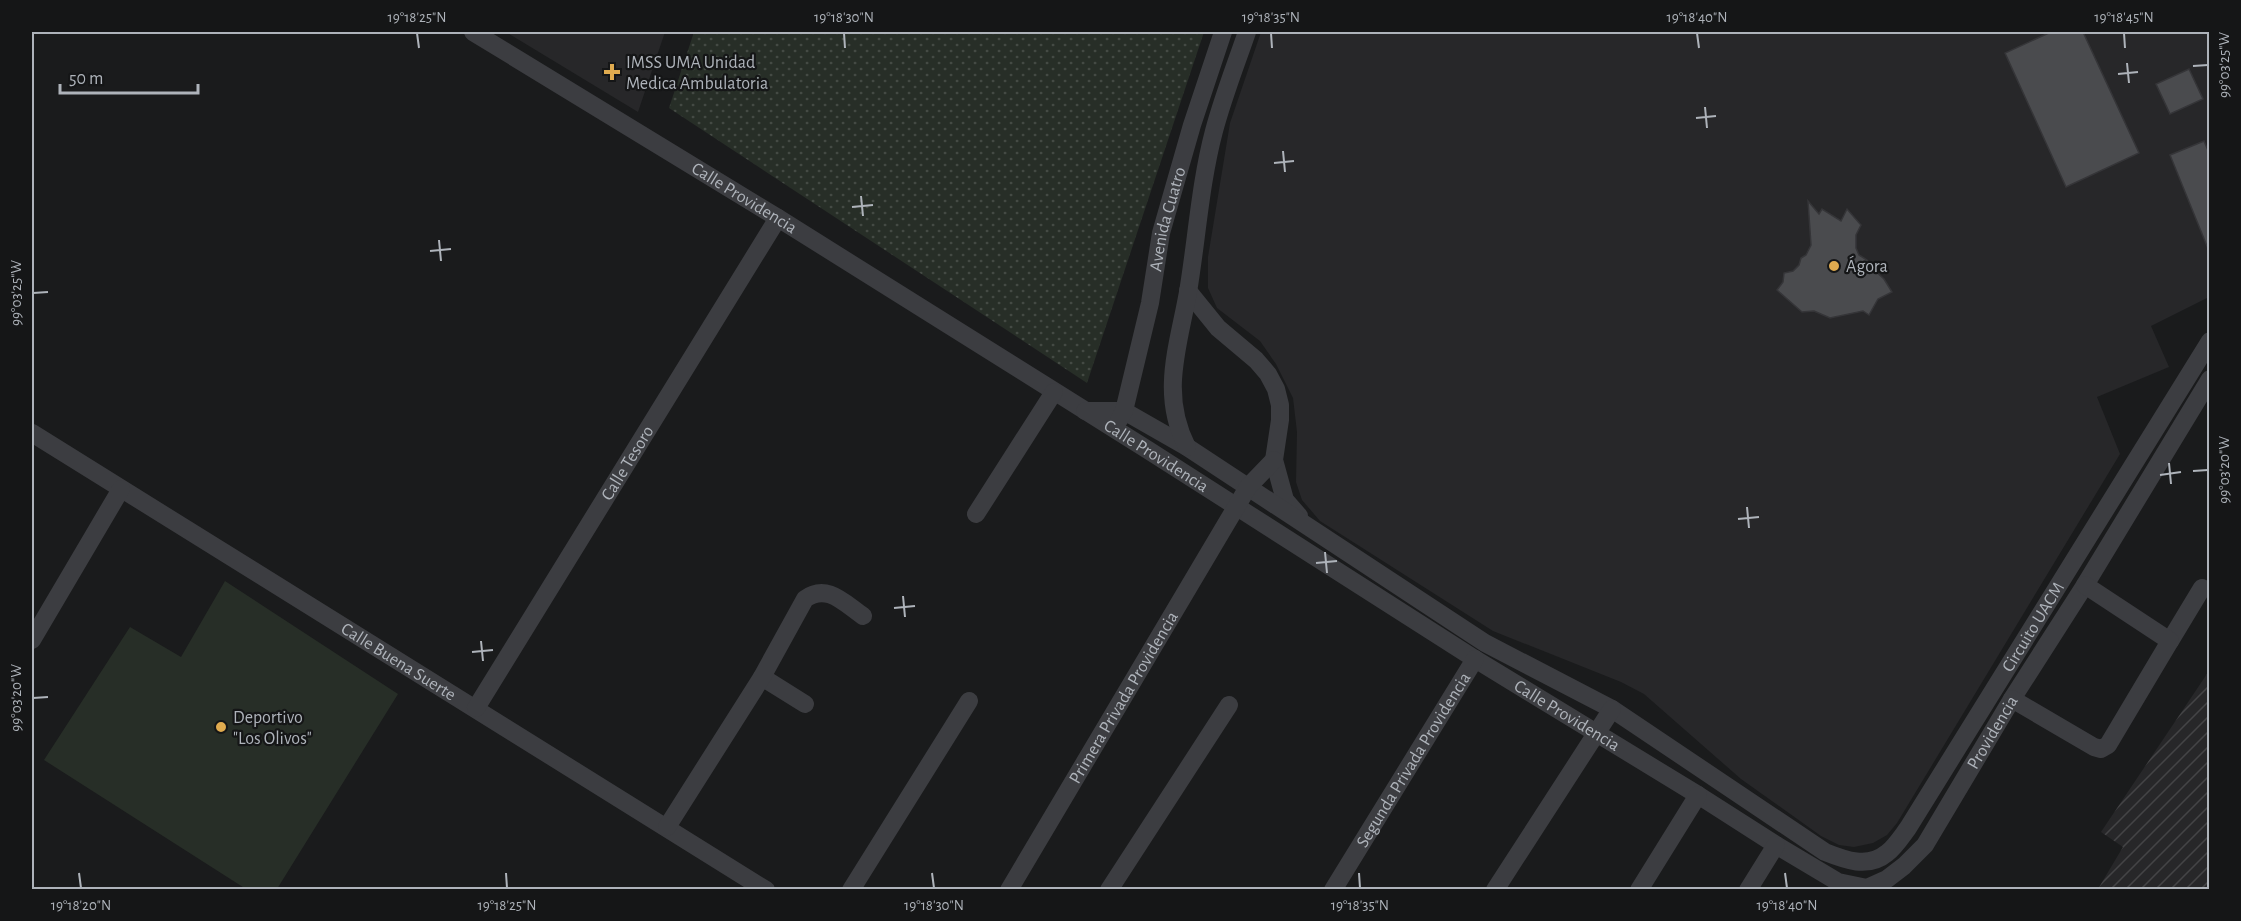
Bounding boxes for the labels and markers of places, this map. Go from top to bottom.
place label: IMSS UMA Unidad Medica Ambulatoria [626,54,768,93]
marker: IMSS UMA Unidad Medica Ambulatoria [603,63,621,81]
place label: Ágora [1846,255,1888,276]
marker: Ágora [1827,259,1841,273]
place label: Deportivo "Los Olivos" [233,709,312,748]
marker: Deportivo "Los Olivos" [214,720,228,734]

